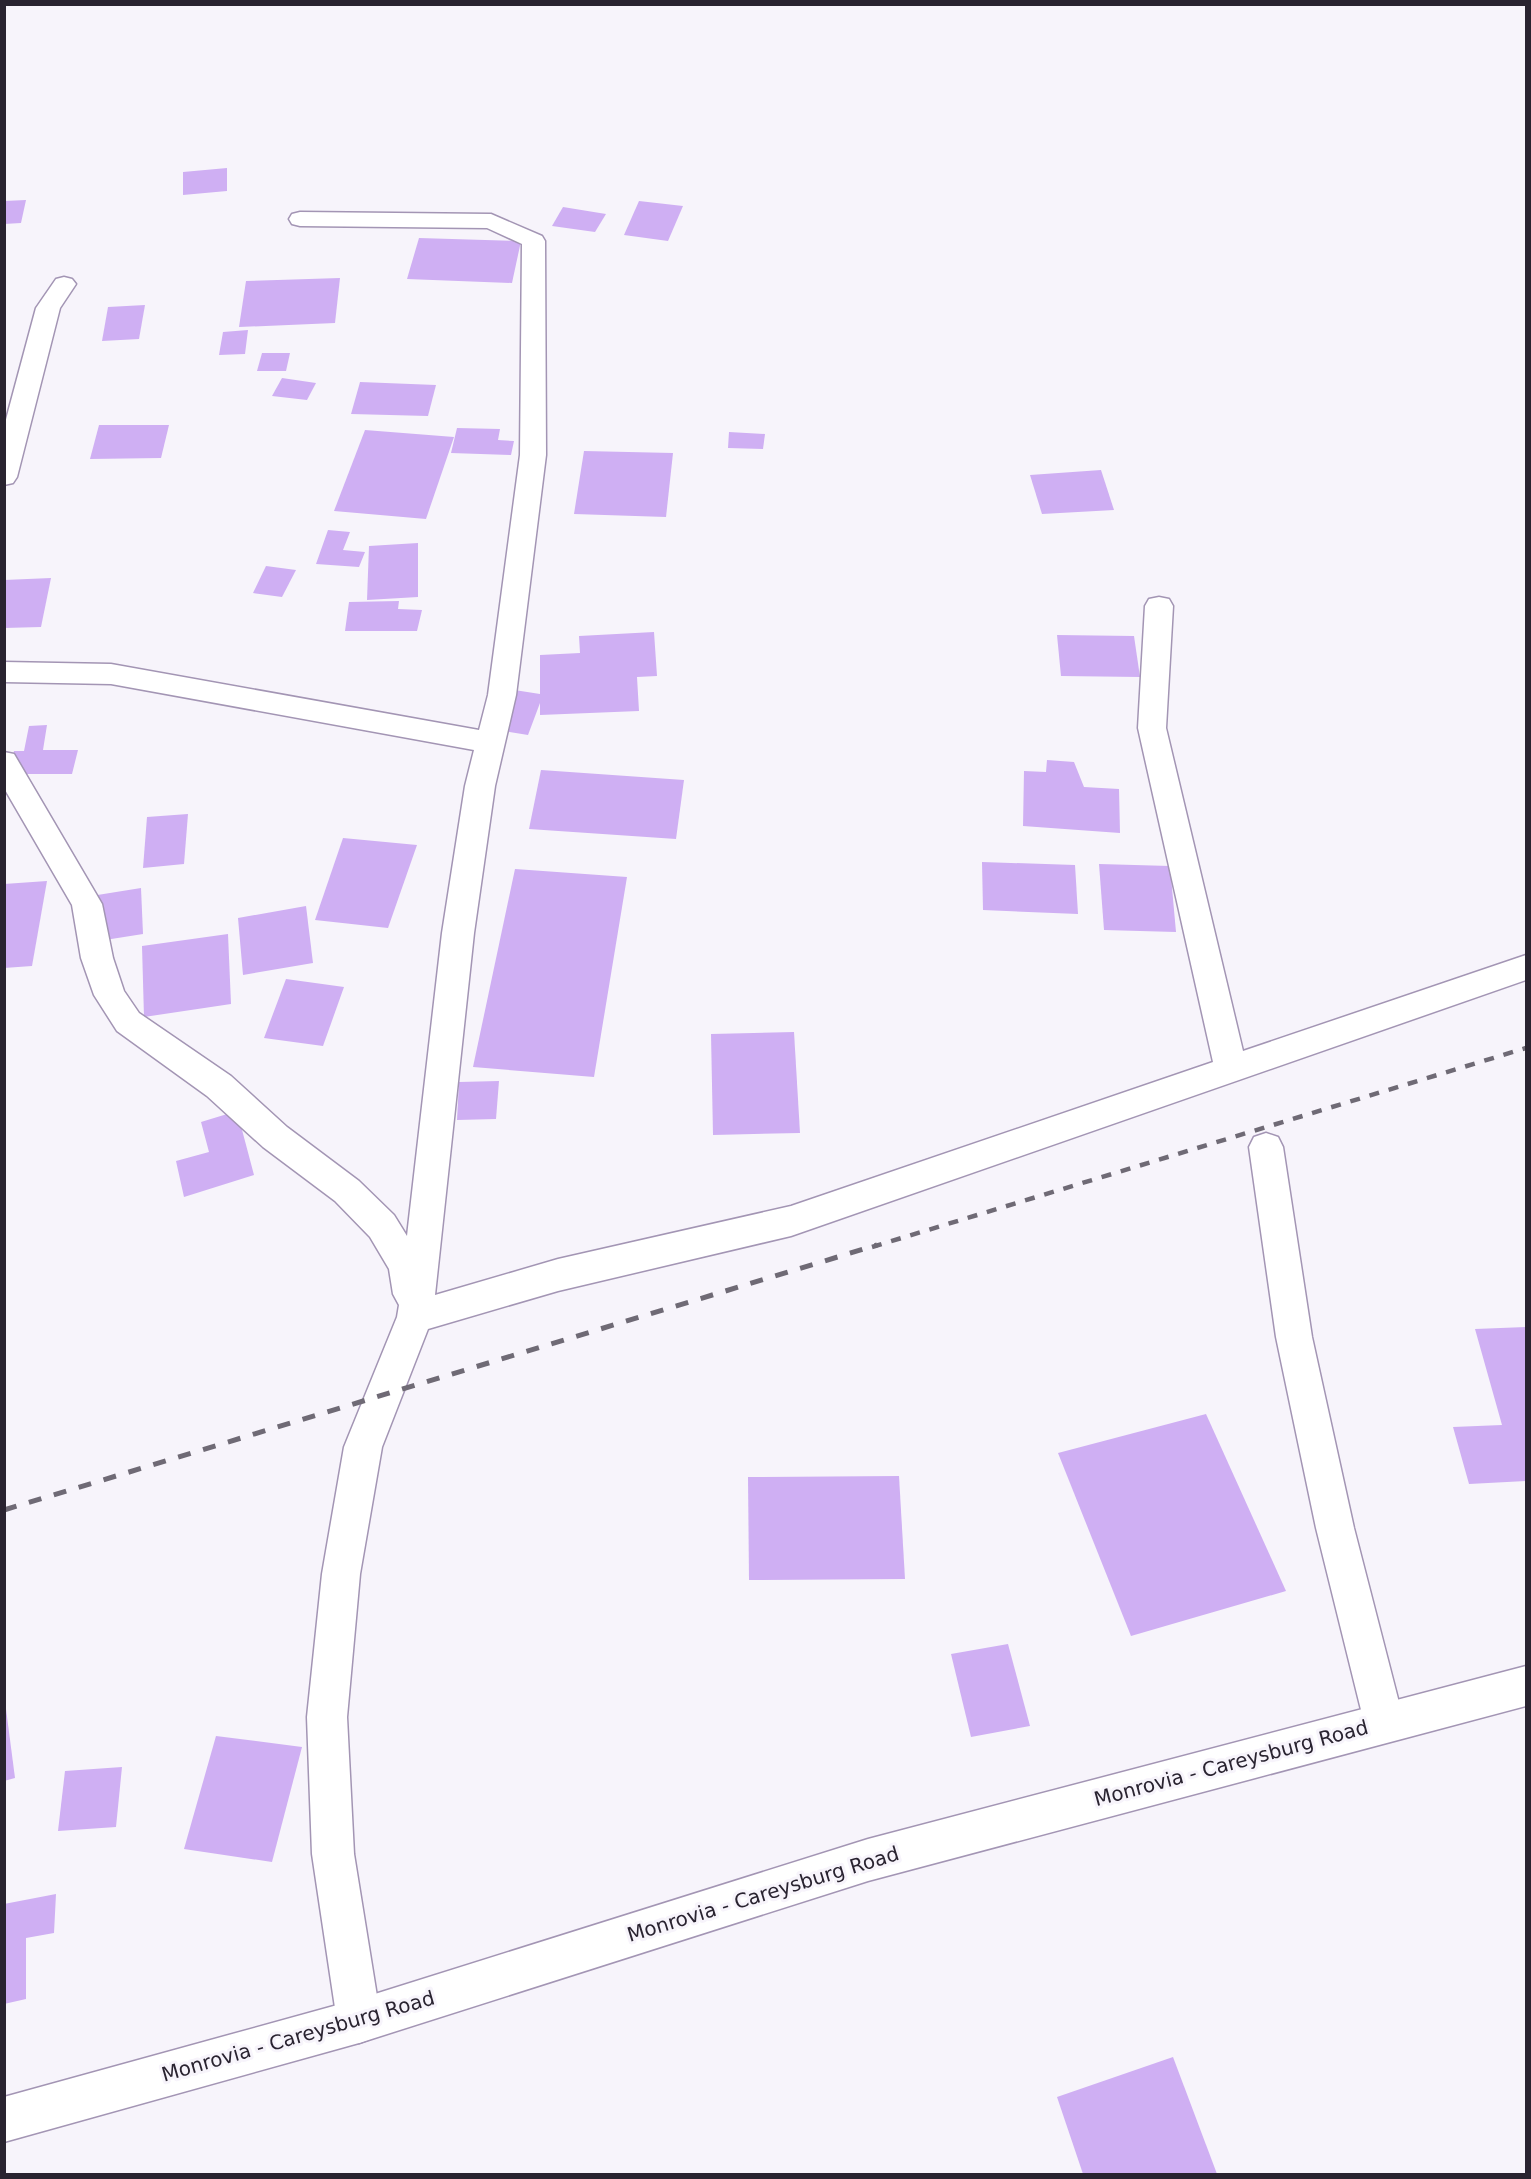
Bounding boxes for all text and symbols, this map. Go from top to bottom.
street label: Monrovia - Careysburg Road [1091,1715,1371,1811]
street label: Monrovia - Careysburg Road [624,1841,902,1947]
street label: Monrovia - Careysburg Road [159,1985,437,2087]

